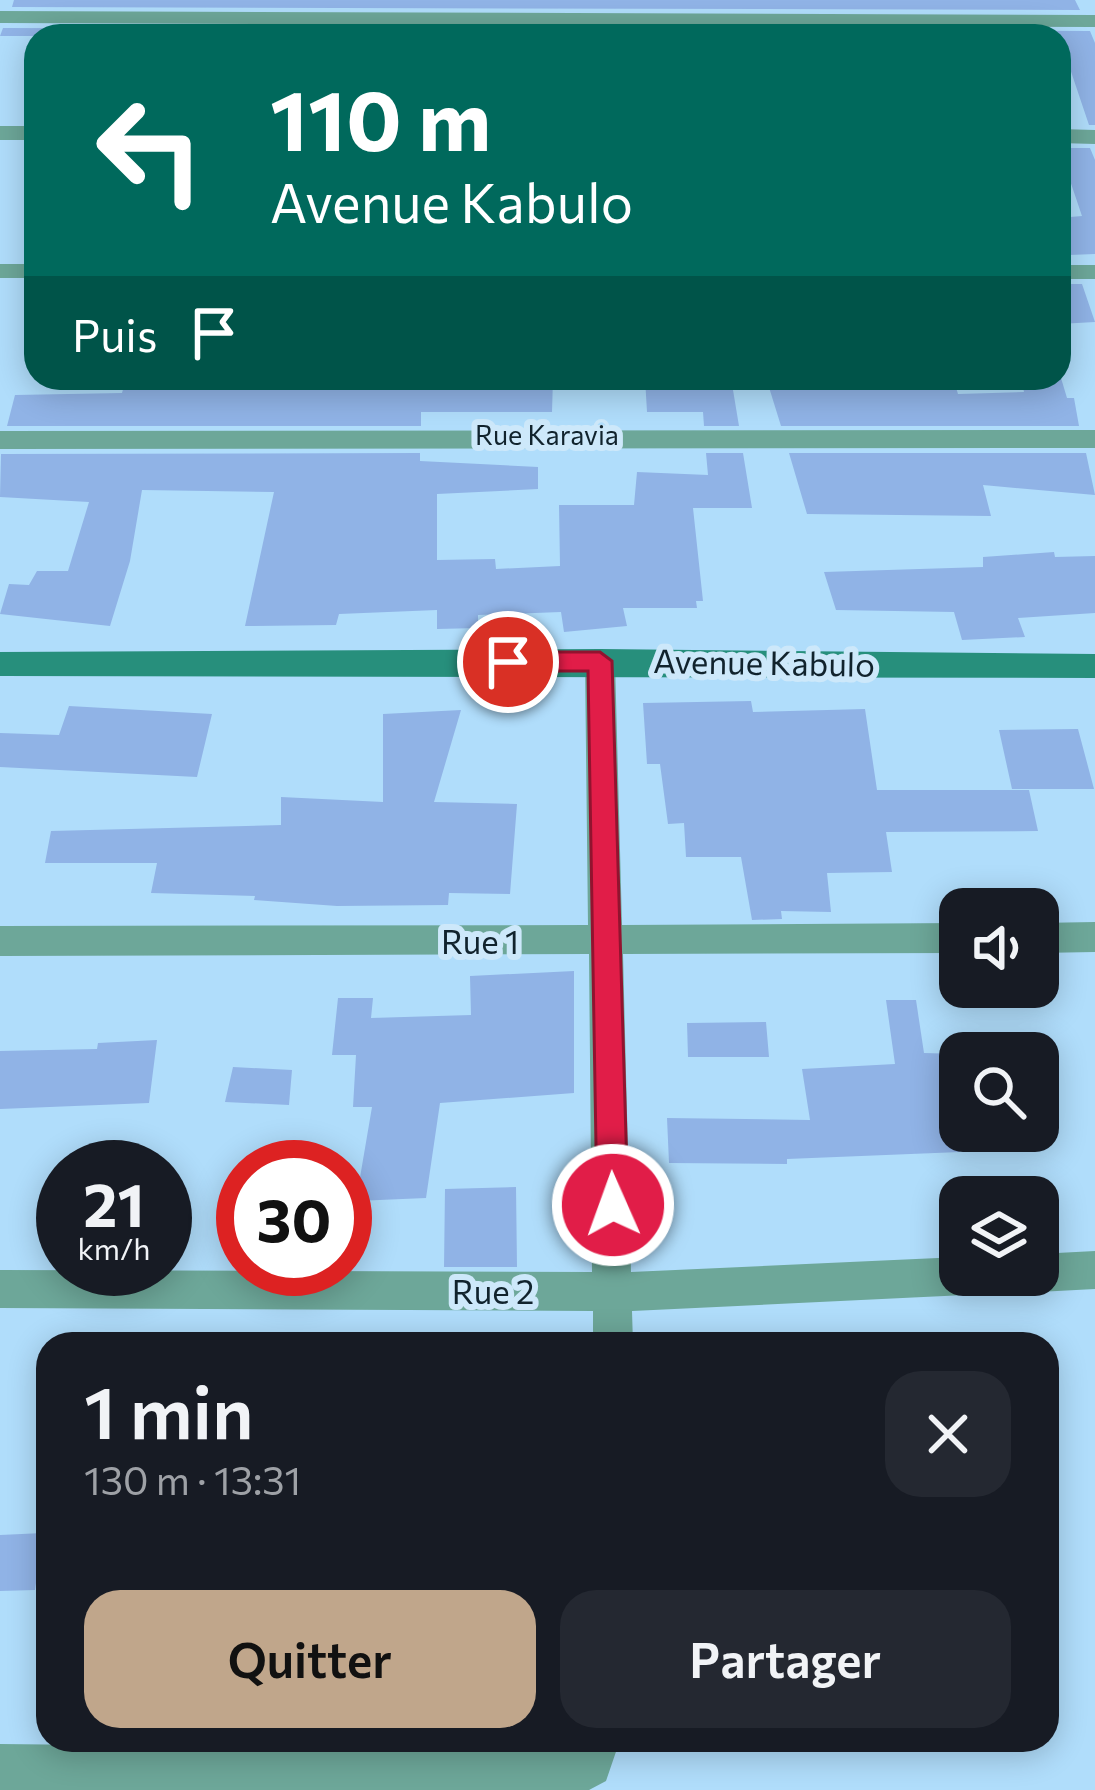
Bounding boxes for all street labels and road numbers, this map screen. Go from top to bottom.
street label: Rue Karavia [475,418,619,451]
street label: Avenue Kabulo [653,639,875,684]
street label: Rue 1 [441,920,519,961]
street label: Rue 2 [452,1270,534,1311]

